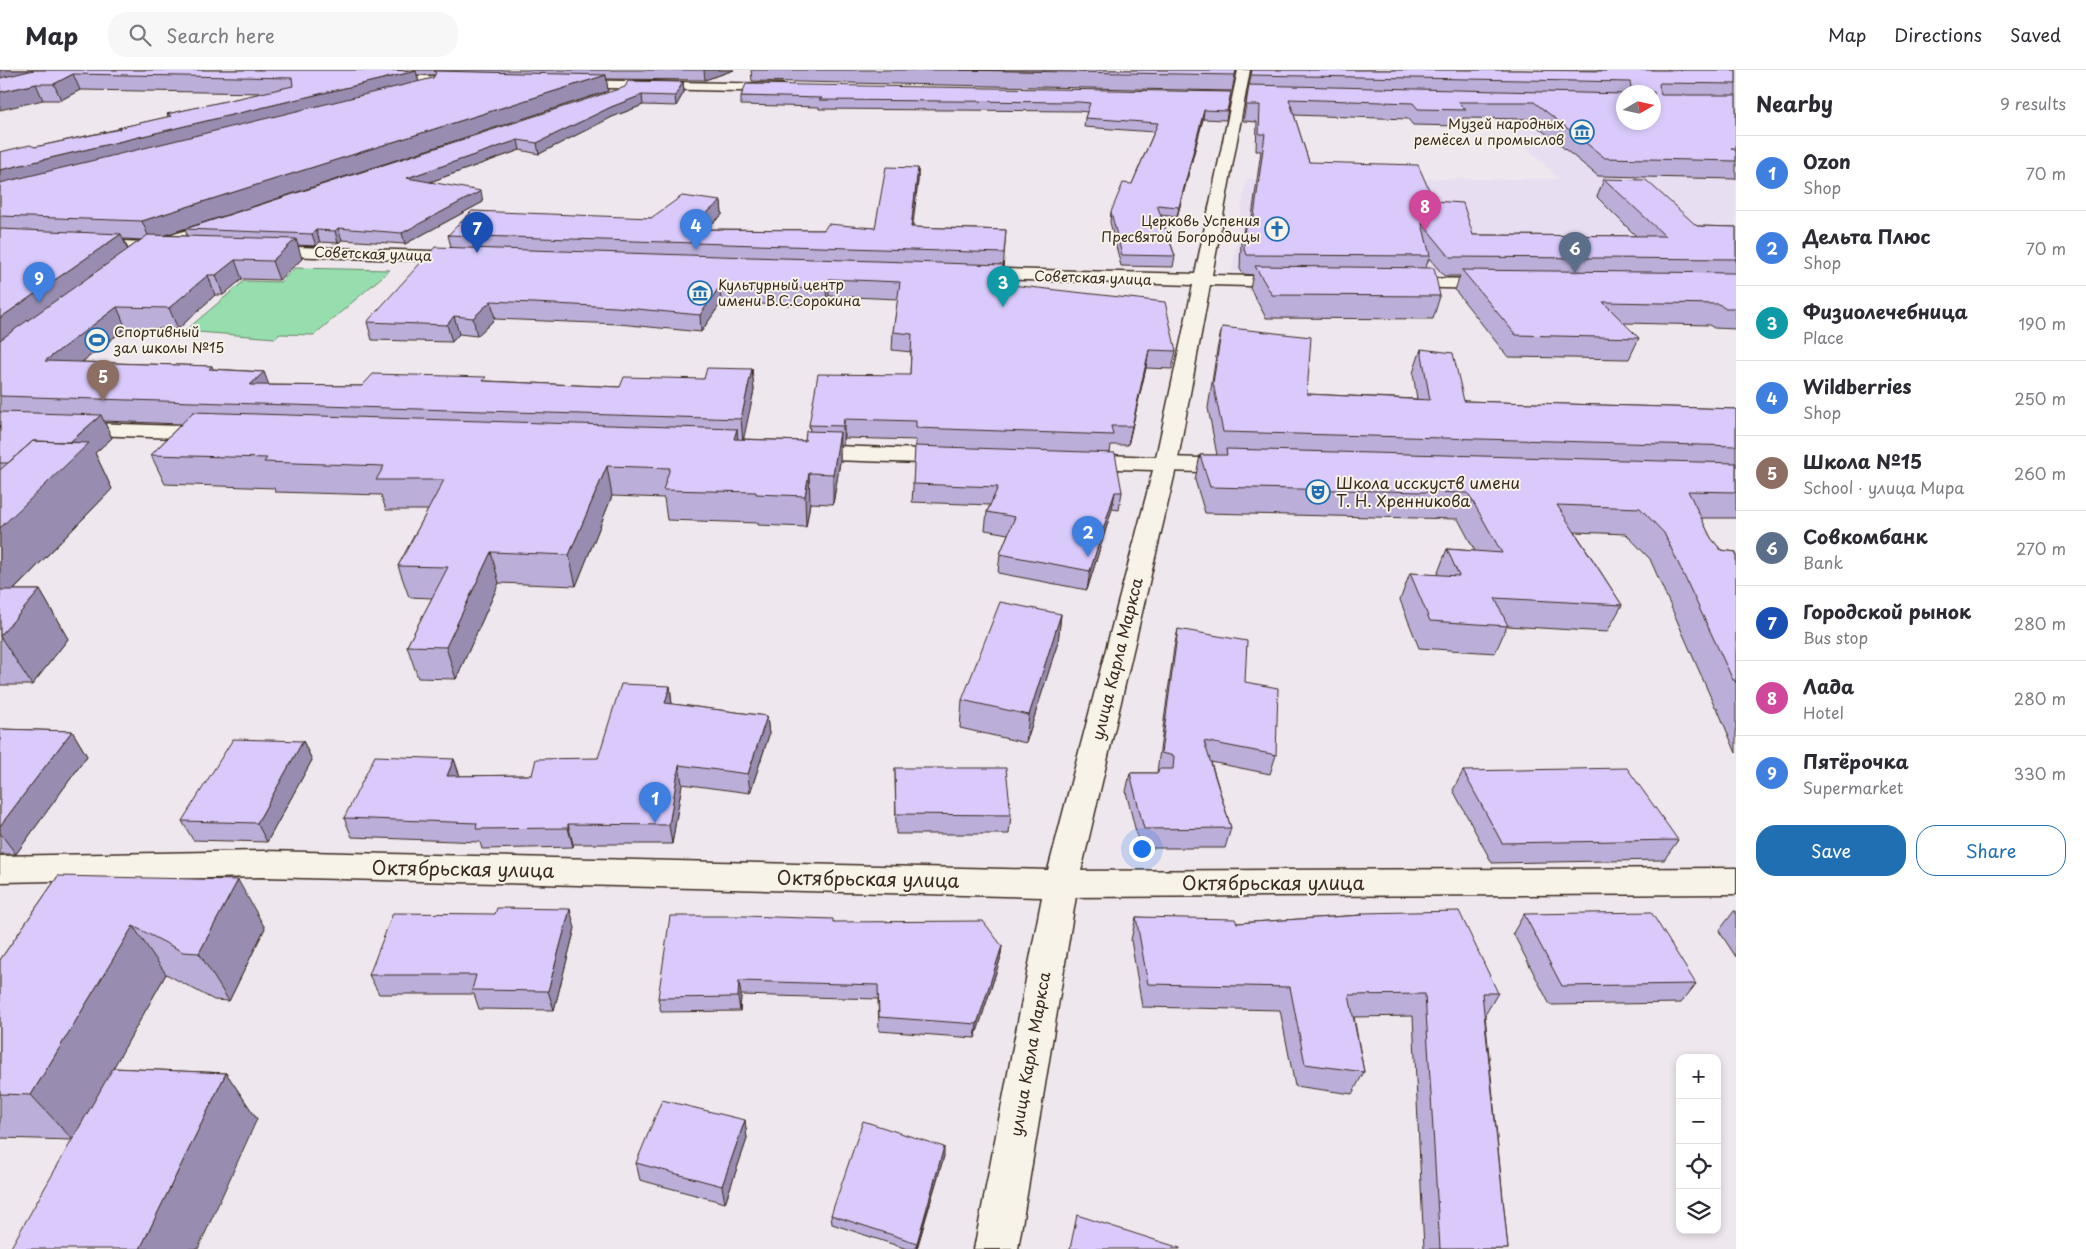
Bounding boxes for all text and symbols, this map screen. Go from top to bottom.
search box [108,12,458,57]
text: Map [25,17,78,53]
icon: search [126,21,154,49]
text: Search here [166,21,275,49]
text: Map [1828,21,1866,48]
text: Directions [1894,21,1982,48]
text: Saved [2010,21,2061,48]
north arrow [1616,85,1661,130]
text: Nearby [1756,87,1833,119]
text: 9 results [2000,91,2066,115]
place label: Музей народных ремёсел и промыслов [1414,113,1564,150]
museum icon: Музей народных ремёсел и промыслов [1569,119,1595,145]
text: Ozon [1803,147,1851,175]
text: 1 [1768,161,1776,185]
text: 70 m [2026,161,2066,185]
text: Shop [1803,175,1841,199]
pin: 8 [1409,190,1441,231]
pin: 4 [680,209,712,250]
place label: Церковь Успения Пресвятой Богородицы [1101,210,1260,247]
pin: 7 [461,212,493,253]
church icon: Церковь Успения Пресвятой Богородицы [1264,216,1290,242]
text: Дельта Плюс [1803,222,1931,250]
pin: 6 [1559,232,1591,273]
text: 2 [1766,236,1778,260]
text: 70 m [2026,236,2066,260]
street label: Советская улица [314,241,432,266]
text: Shop [1803,250,1841,274]
pin: 9 [23,262,55,303]
street label: Советская улица [1034,265,1152,290]
pin: 3 [987,266,1019,307]
place label: Культурный центр имени В.С.Сорокина [718,274,861,311]
museum icon: Культурный центр имени В.С.Сорокина [687,280,713,306]
text: Физиолечебница [1803,297,1968,325]
text: 3 [1767,311,1777,335]
text: 190 m [2018,311,2066,335]
place label: Спортивный зал школы №15 [113,321,224,358]
text: Place [1803,325,1844,349]
sports icon: Спортивный зал школы №15 [84,327,110,353]
pin: 5 [87,360,119,401]
text: Wildberries [1803,372,1912,400]
text: 4 [1767,386,1777,410]
text: 250 m [2015,386,2066,410]
text: Shop [1803,400,1841,424]
text: Школа №15 [1803,447,1922,475]
text: 5 [1767,461,1777,485]
text: 260 m [2014,461,2066,485]
place label: Школа исскуств имени Т. Н. Хренникова [1336,470,1520,512]
text: School · улица Мира [1803,475,1964,499]
theatre icon: Школа исскуств имени Т. Н. Хренникова [1305,479,1331,505]
pin: 2 [1072,516,1104,557]
text: Совкомбанк [1803,522,1928,550]
text: 6 [1766,536,1778,560]
text: 270 m [2016,536,2066,560]
text: Bank [1803,550,1843,574]
street label: улица Карла Маркса [1084,575,1148,743]
text: Городской рынок [1803,597,1971,625]
text: 7 [1767,611,1777,635]
text: 280 m [2014,611,2066,635]
text: Bus stop [1803,625,1868,649]
text: Лада [1803,672,1854,700]
text: 8 [1767,686,1777,710]
text: 280 m [2014,686,2066,710]
text: Hotel [1803,700,1844,724]
text: Пятёрочка [1803,747,1909,775]
text: 9 [1767,761,1777,785]
text: 330 m [2013,761,2066,785]
text: Supermarket [1803,775,1903,799]
pin: 1 [639,782,671,823]
button: Save [1756,825,1906,876]
button: Share [1916,825,2066,876]
your location [1129,836,1155,862]
street label: Октябрьская улица [371,852,555,884]
street label: Октябрьская улица [776,862,960,894]
street label: Октябрьская улица [1182,868,1364,896]
street label: улица Карла Маркса [1003,970,1055,1138]
map controls [1676,1054,1721,1234]
button: + [1676,1054,1721,1099]
button: − [1676,1099,1721,1144]
button: locate [1676,1144,1721,1189]
button: layers [1676,1189,1721,1234]

